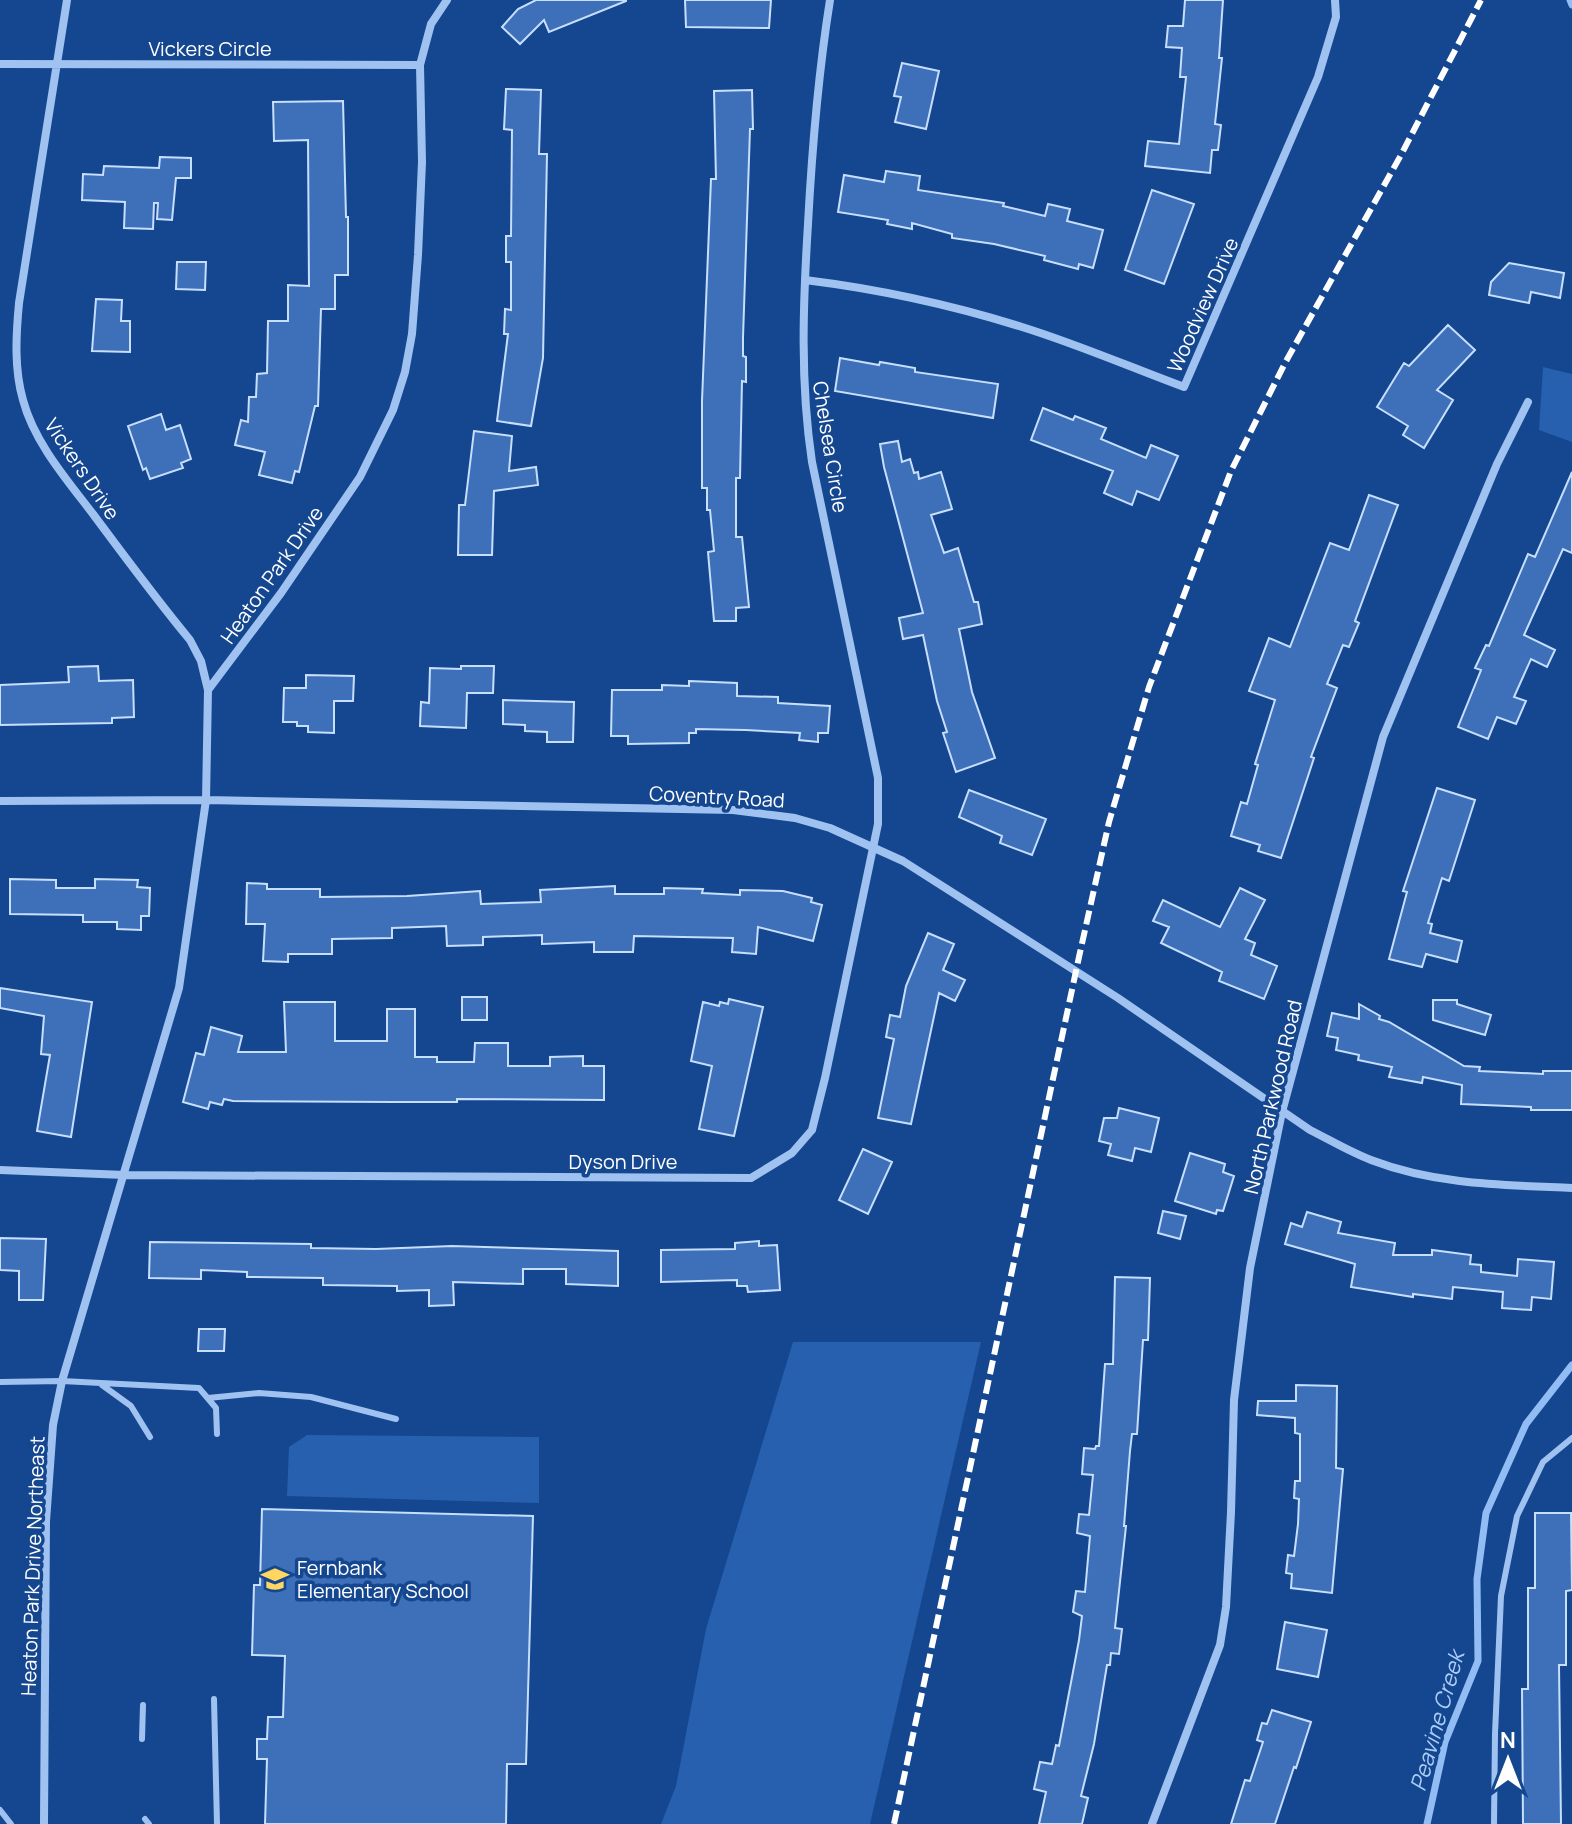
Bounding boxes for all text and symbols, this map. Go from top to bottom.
street label: Vickers Circle [148,35,272,62]
street label: Woodview Drive [1161,233,1244,377]
street label: Chelsea Circle [807,379,854,515]
street label: Vickers Drive [39,413,126,525]
street label: Heaton Park Drive [214,501,329,649]
street label: Coventry Road [649,779,786,814]
street label: North Parkwood Road [1237,997,1308,1197]
street label: Dyson Drive [569,1148,677,1175]
street label: Heaton Park Drive Northeast [14,1436,51,1696]
place label: Fernbank Elementary School [297,1554,469,1604]
school or university icon: Fernbank Elementary School [260,1564,290,1594]
water label: Peavine Creek [1403,1645,1472,1794]
north arrow [1468,1720,1548,1800]
text: N [1500,1725,1516,1755]

